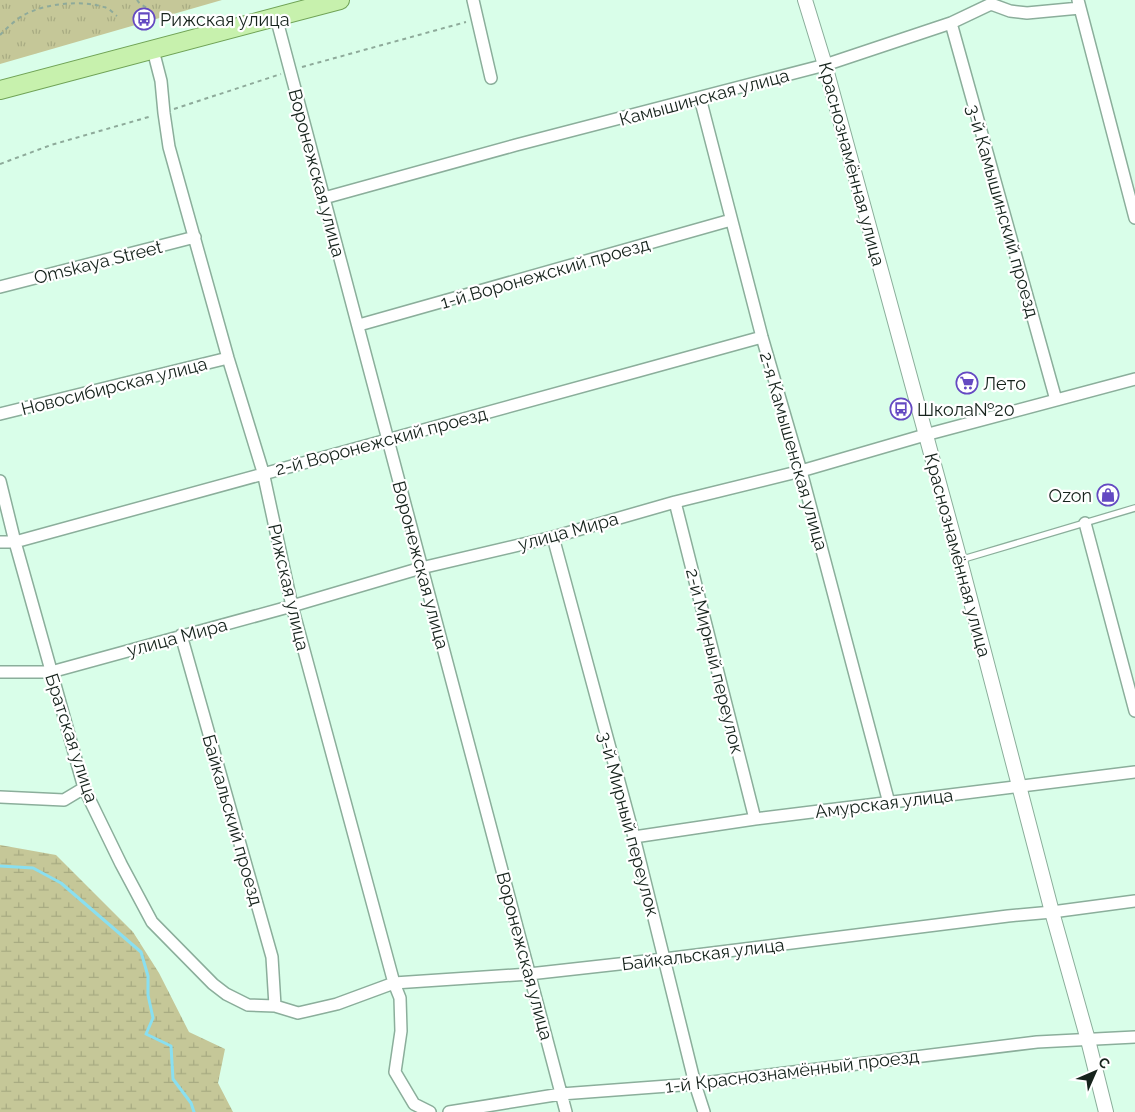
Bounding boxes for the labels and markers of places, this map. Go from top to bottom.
bus stop icon: Рижская улица [132,7,156,31]
place label: Рижская улица [160,9,289,30]
supermarket icon: Лето [955,371,979,395]
place label: Лето [983,373,1026,394]
bus stop icon: Школа№20 [889,397,913,421]
place label: Школа№20 [917,399,1015,420]
shop icon: Ozon [1096,483,1120,507]
place label: Ozon [1049,485,1092,506]

